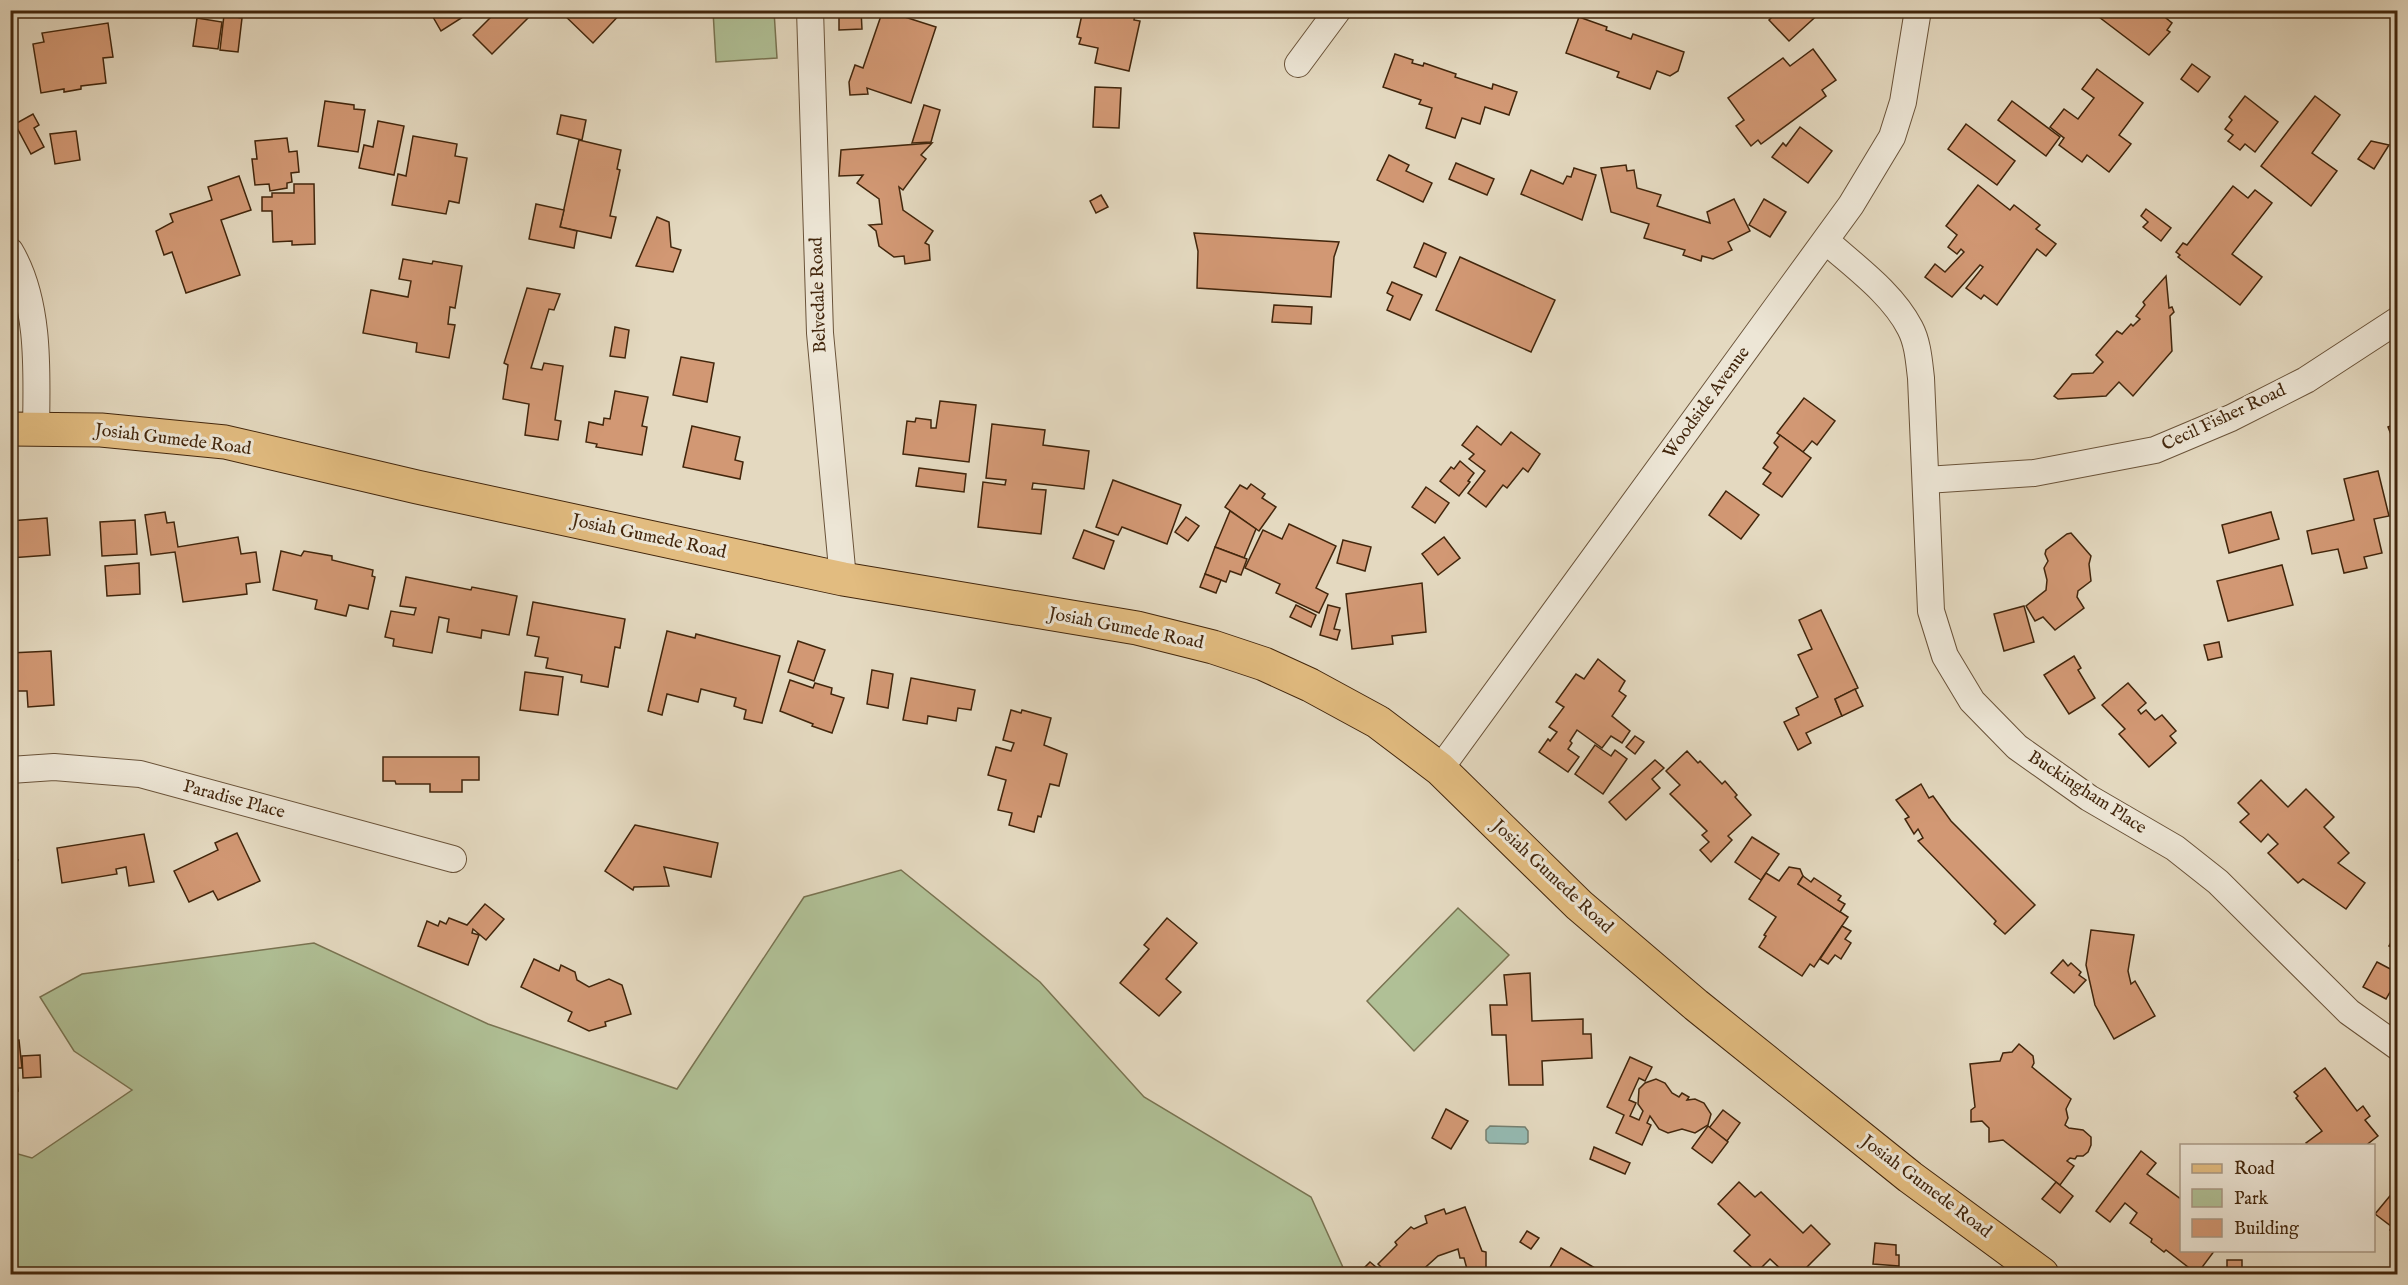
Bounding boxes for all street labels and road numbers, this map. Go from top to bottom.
street label: Belvedale Road [805,236,833,353]
street label: Woodside Avenue [1659,342,1755,464]
street label: Cecil Fisher Road [2158,379,2290,457]
street label: Josiah Gumede Road [92,419,253,461]
street label: Josiah Gumede Road [568,509,729,565]
street label: Josiah Gumede Road [1045,602,1206,655]
street label: Buckingham Place [2023,746,2151,840]
street label: Paradise Place [181,775,287,825]
street label: Josiah Gumede Road [1485,814,1618,939]
street label: Josiah Gumede Road [1855,1129,1996,1244]

